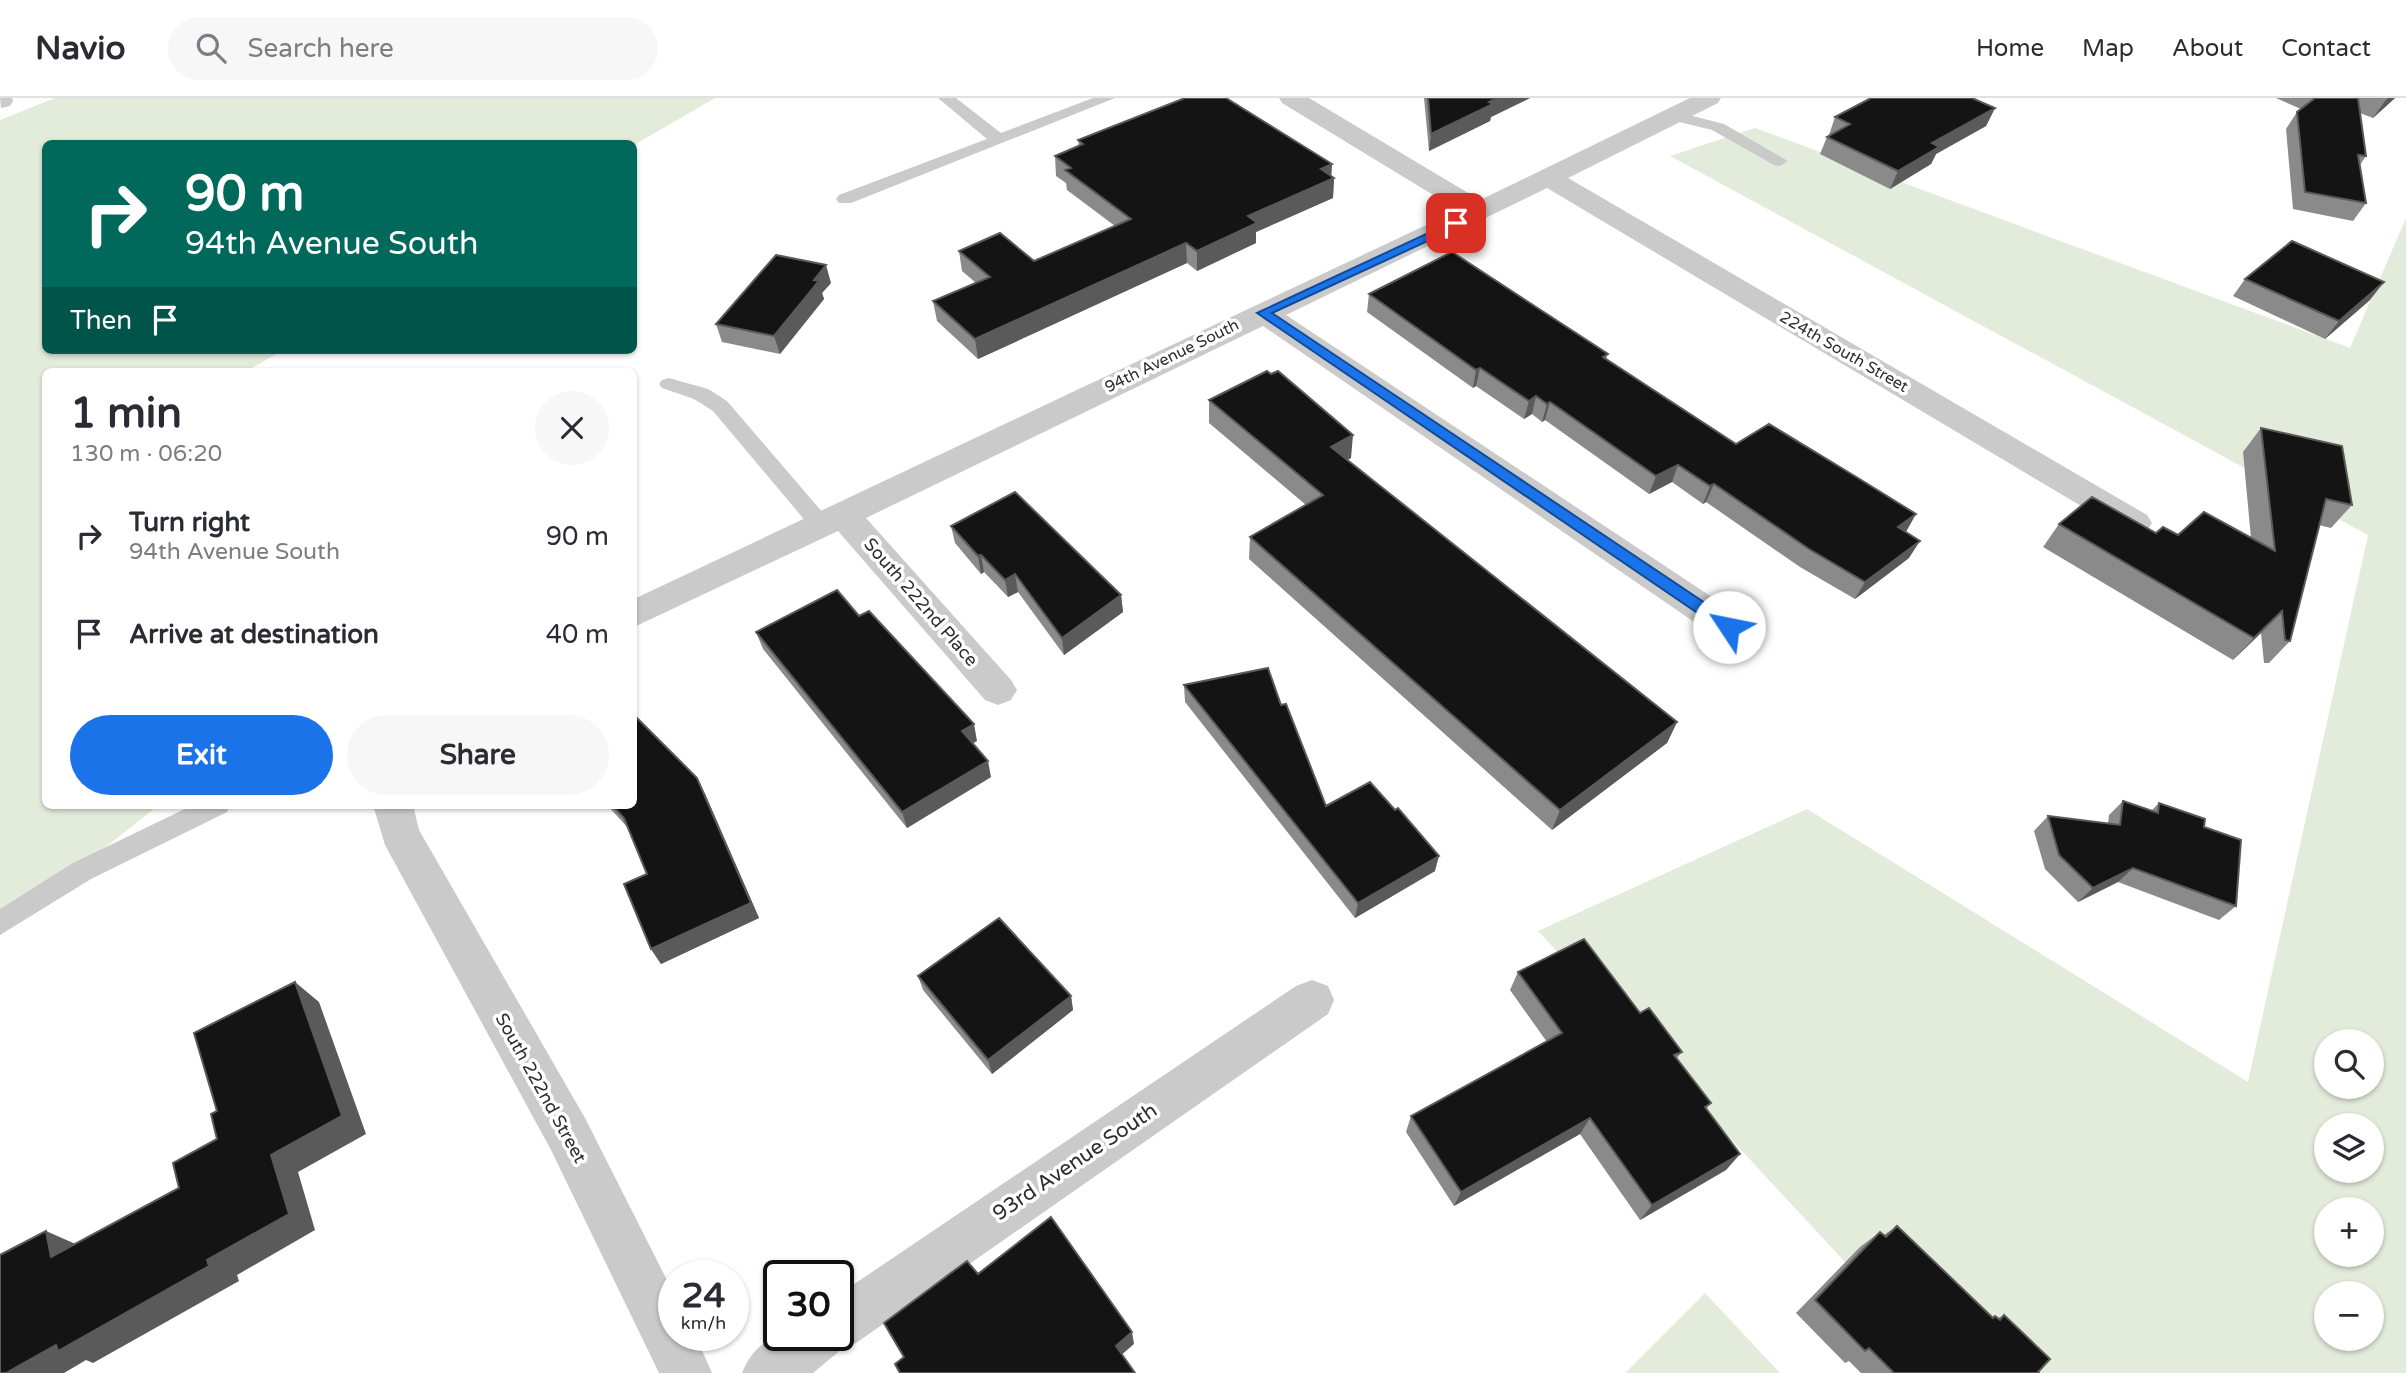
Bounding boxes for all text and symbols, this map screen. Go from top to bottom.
search box [168,17,658,80]
text: Navio [35,29,126,68]
icon: search [192,29,230,67]
text: Search here [248,33,394,64]
text: Home [1976,34,2044,63]
text: Map [2082,34,2134,63]
text: About [2172,34,2243,63]
text: Contact [2281,34,2371,63]
text: 90 m [185,165,304,224]
icon: right [70,168,161,259]
pin [1426,193,1486,253]
icon: arrive [1437,204,1475,242]
text: 94th Avenue South [185,225,478,263]
icon: arrive [146,301,184,339]
text: Then [70,305,132,336]
street label: 224th South Street [1776,307,1912,397]
street label: 94th Avenue South [1102,315,1242,397]
text: 1 min [70,388,182,439]
button: close [535,391,609,465]
text: 130 m · 06:20 [70,440,222,468]
text: Turn right [129,507,250,538]
icon: right [70,517,108,555]
text: 90 m [546,521,609,552]
street label: South 222nd Place [859,533,983,671]
text: 94th Avenue South [129,538,340,566]
position arrow [1692,590,1766,664]
icon: arrive [70,615,108,653]
text: Arrive at destination [129,619,379,650]
text: 40 m [546,619,609,650]
button: Exit [70,715,333,795]
button: Share [347,715,609,795]
street label: South 222nd Street [491,1009,591,1167]
map controls [2314,1029,2384,1351]
button: search [2314,1029,2384,1099]
street label: 93rd Avenue South [988,1098,1162,1226]
button: layers [2314,1113,2384,1183]
button: + [2314,1197,2384,1267]
speed limit sign: 30 [763,1260,854,1351]
text: 24 [682,1275,725,1317]
button: − [2314,1281,2384,1351]
text: km/h [681,1312,726,1334]

